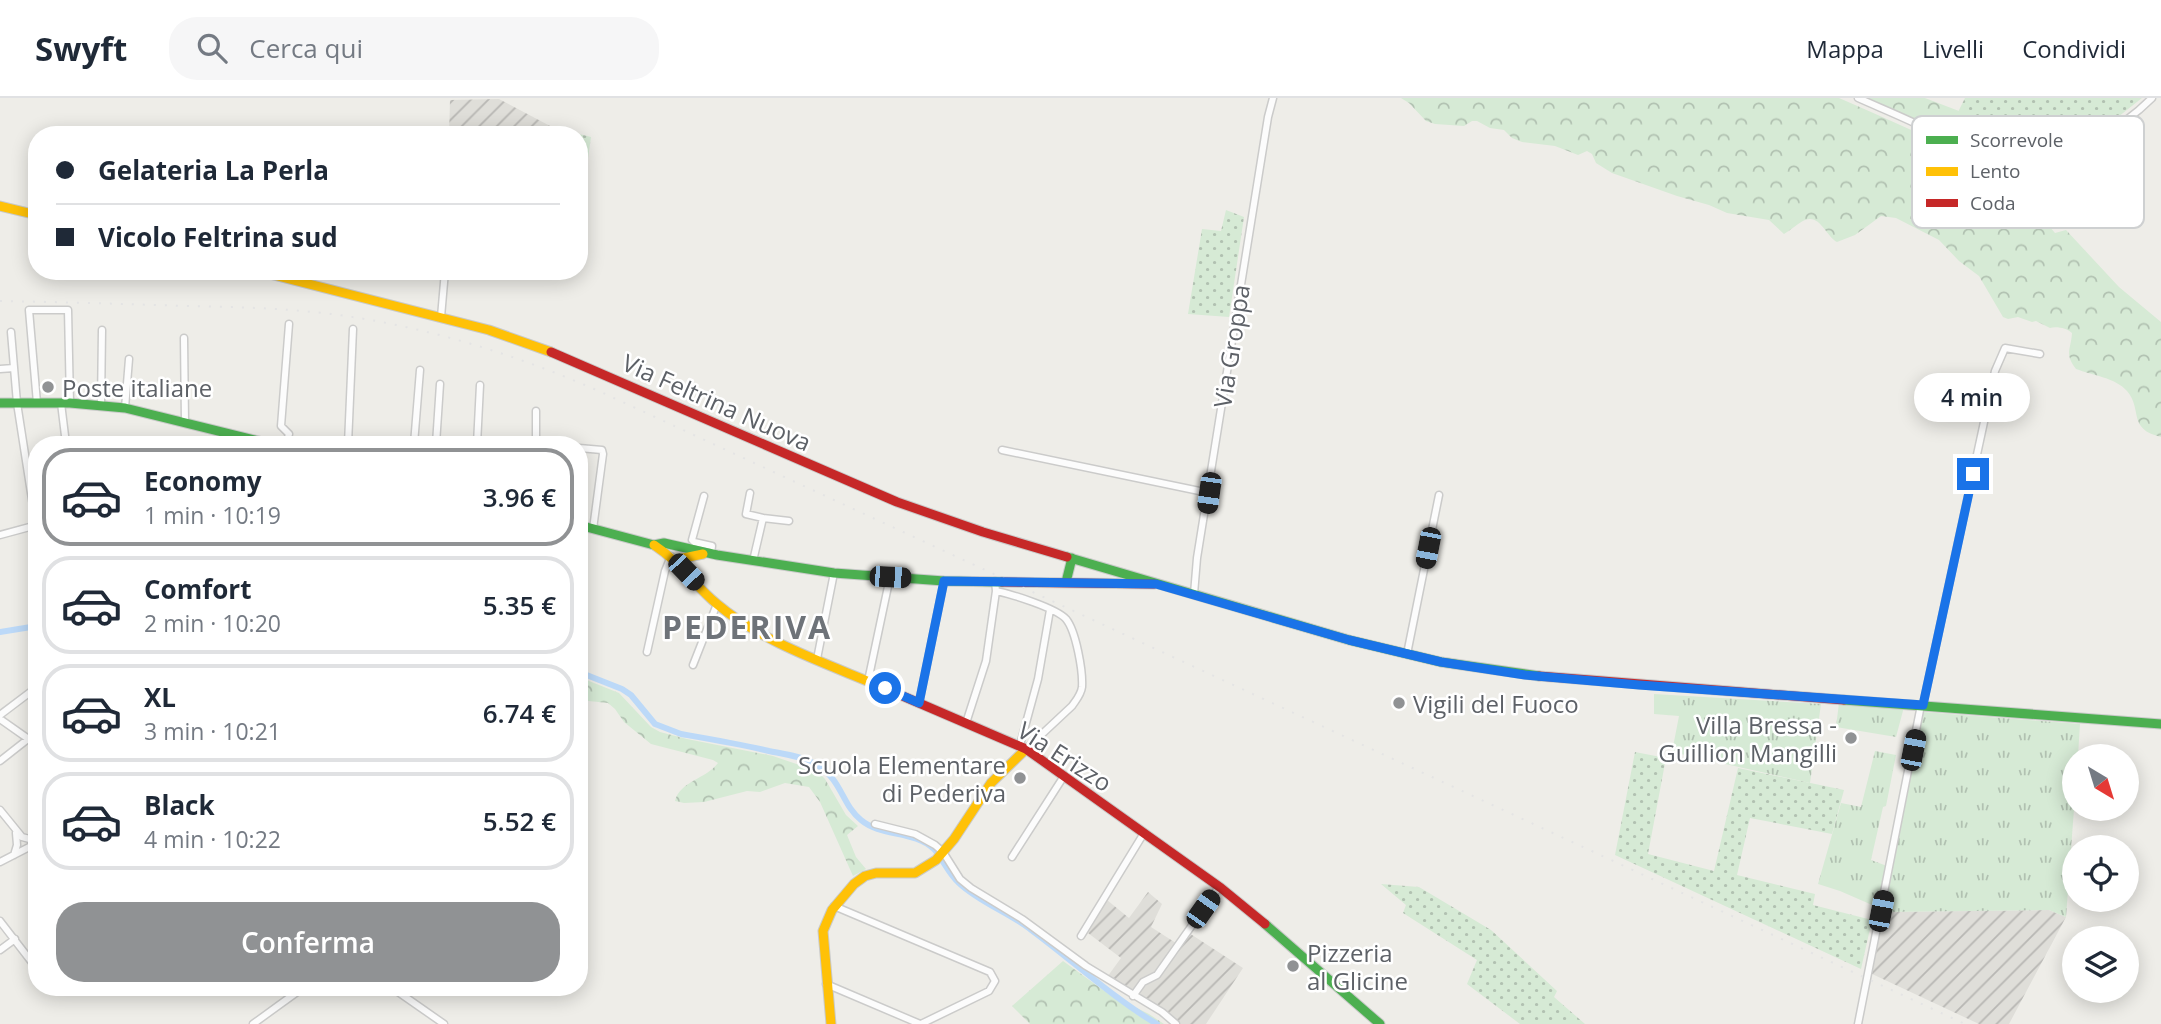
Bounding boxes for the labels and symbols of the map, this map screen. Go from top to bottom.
legend [1912,116,2144,228]
text: Scorrevole [1970,127,2064,153]
text: Lento [1970,158,2020,184]
text: Coda [1970,190,2016,216]
street label: Via Groppa [1205,282,1257,410]
street label: Via Feltrina Nuova [618,346,816,458]
place label: Poste italiane [62,371,212,404]
callout: 4 min [1915,372,2031,422]
marker: Poste italiane [40,379,56,395]
route end [1957,458,1989,490]
car [1196,471,1223,515]
car [1414,525,1443,571]
car [664,550,709,594]
car [869,565,912,589]
district label: PEDERIVA [662,605,832,648]
route start [869,672,901,704]
place label: Vigili del Fuoco [1413,687,1579,720]
marker: Vigili del Fuoco [1391,695,1407,711]
place label: Villa Bressa - Guillion Mangilli [1658,708,1837,769]
street label: Via Erizzo [1012,713,1118,799]
car [1899,727,1928,773]
marker: Villa Bressa - Guillion Mangilli [1843,730,1859,746]
north arrow [2062,744,2138,821]
place label: Scuola Elementare di Pederiva [798,748,1006,809]
marker: Scuola Elementare di Pederiva [1012,770,1028,786]
car [1183,886,1224,932]
car [1867,888,1896,934]
place label: Pizzeria al Glicine [1307,936,1408,997]
marker: Pizzeria al Glicine [1285,958,1301,974]

